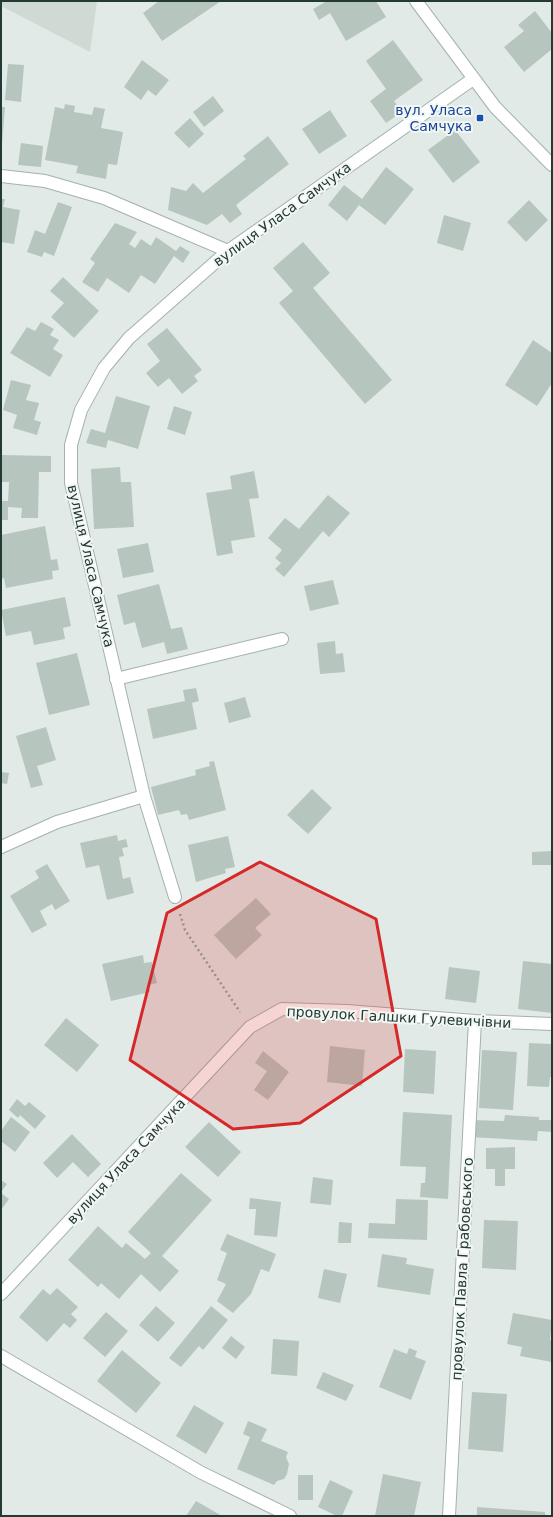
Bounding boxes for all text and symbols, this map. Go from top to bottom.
place label: вул. Уласа Самчука [395,102,472,134]
marker: вул. Уласа Самчука [475,113,485,123]
street label: вулиця Уласа Самчука [210,159,354,269]
street label: вулиця Уласа Самчука [65,483,117,649]
street label: провулок Галшки Гулевичівни [286,1003,512,1031]
street label: вулиця Уласа Самчука [63,1095,189,1227]
street label: провулок Павла Грабовського [448,1157,476,1381]

